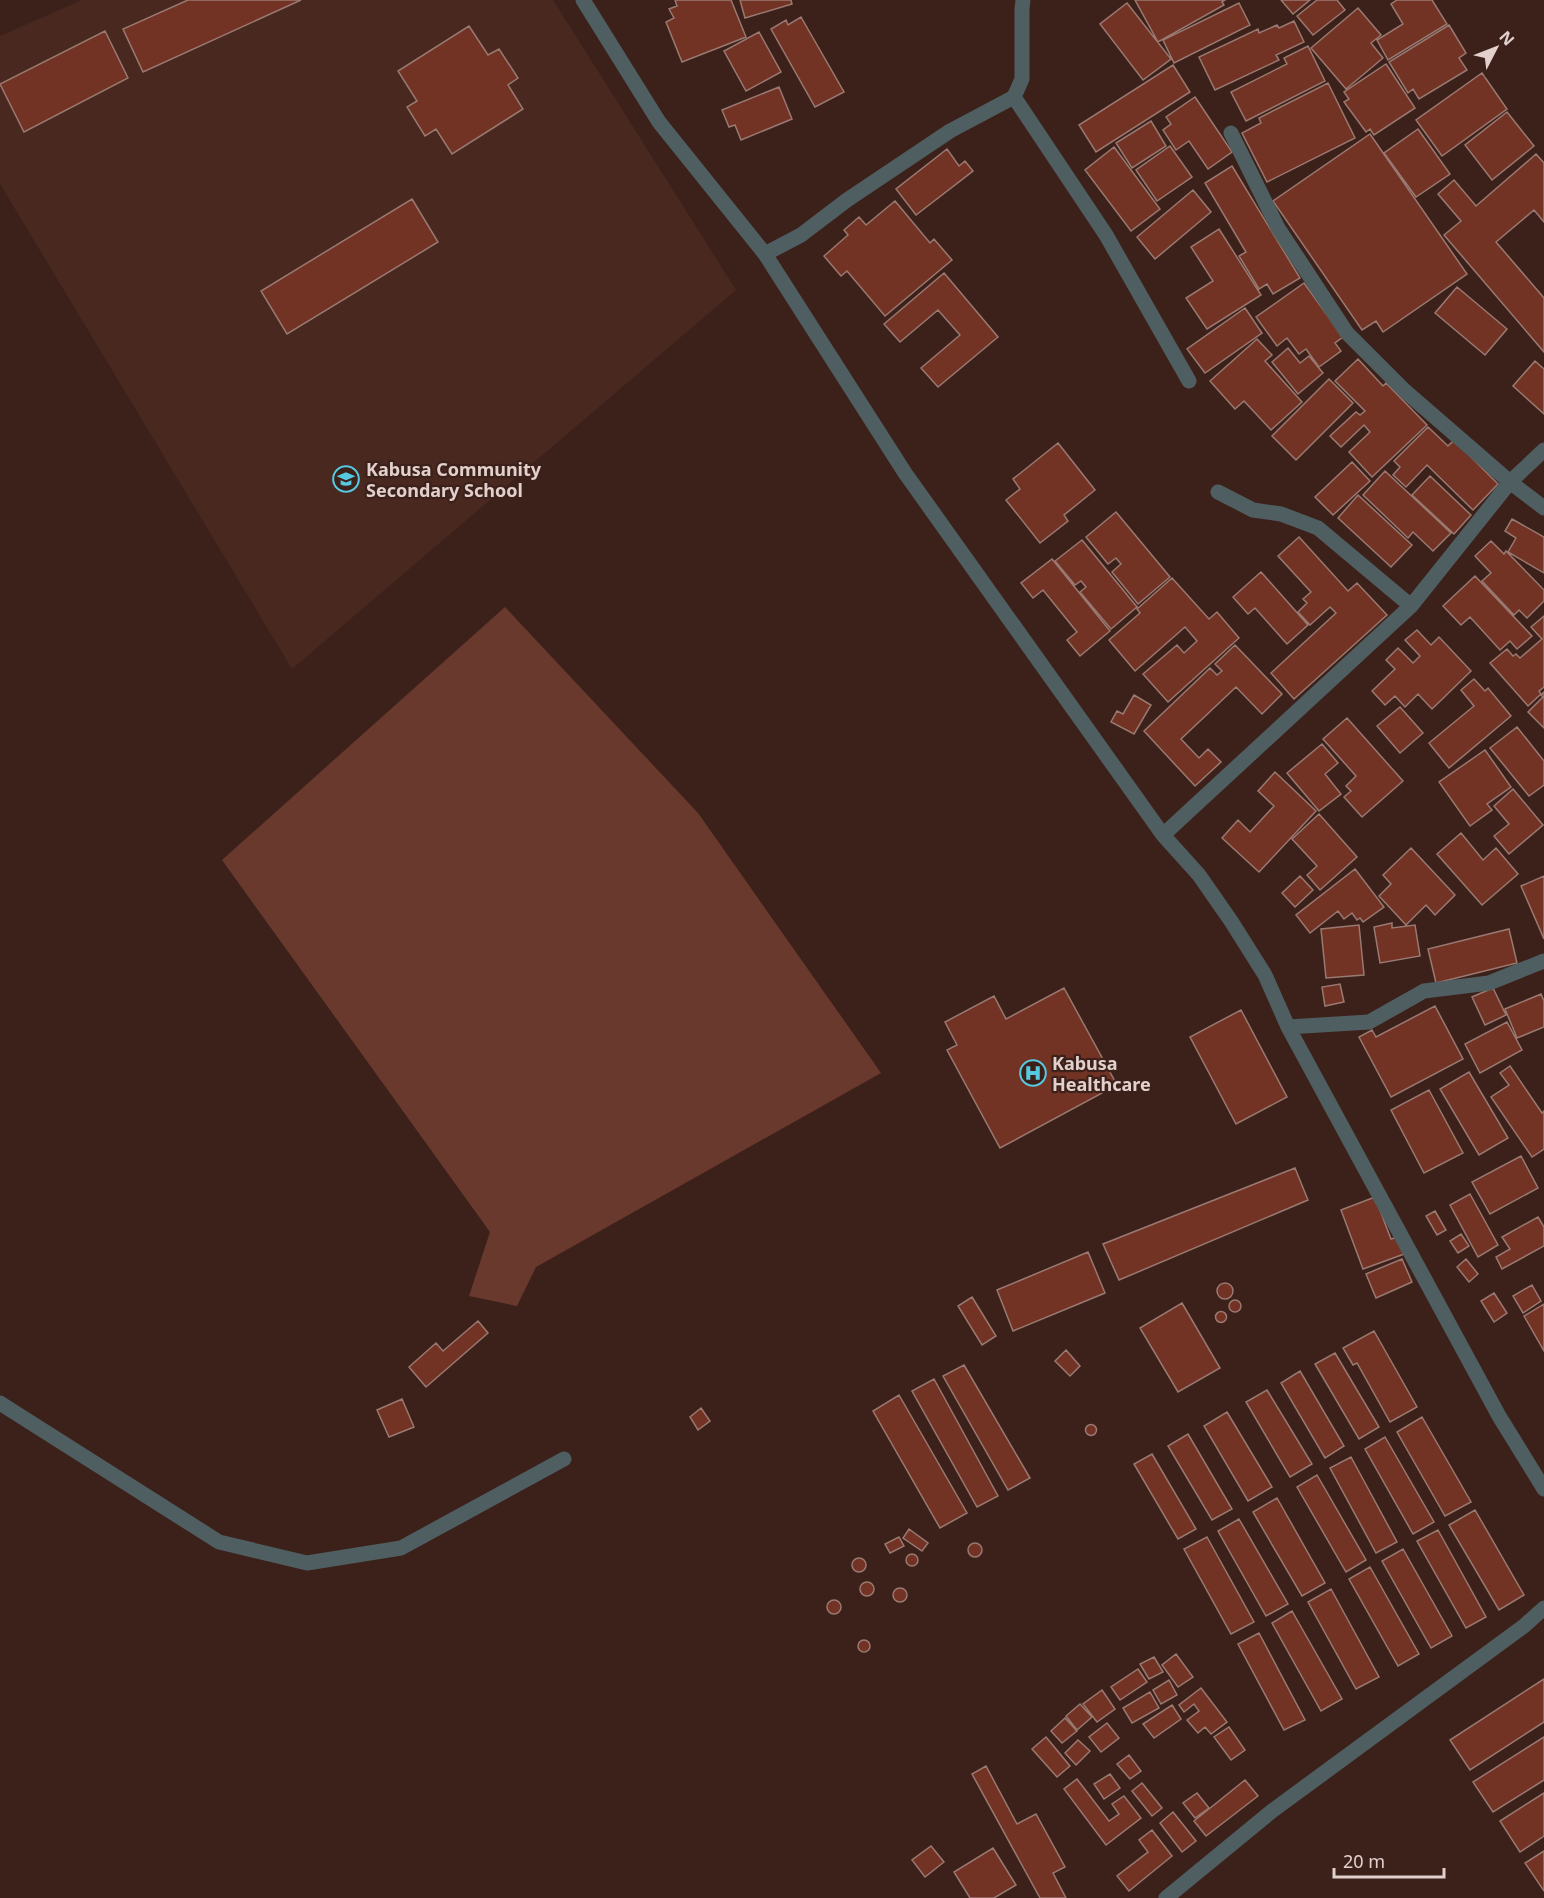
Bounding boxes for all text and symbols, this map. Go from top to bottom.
north arrow [1466,18,1526,78]
text: N [1495,26,1520,50]
place label: Kabusa Community Secondary School [366,457,542,502]
school or university icon: Kabusa Community Secondary School [331,464,361,494]
place label: Kabusa Healthcare [1052,1051,1151,1096]
hospital icon: Kabusa Healthcare [1018,1058,1048,1088]
scale bar [1334,1841,1444,1879]
text: 20 m [1343,1849,1385,1873]

